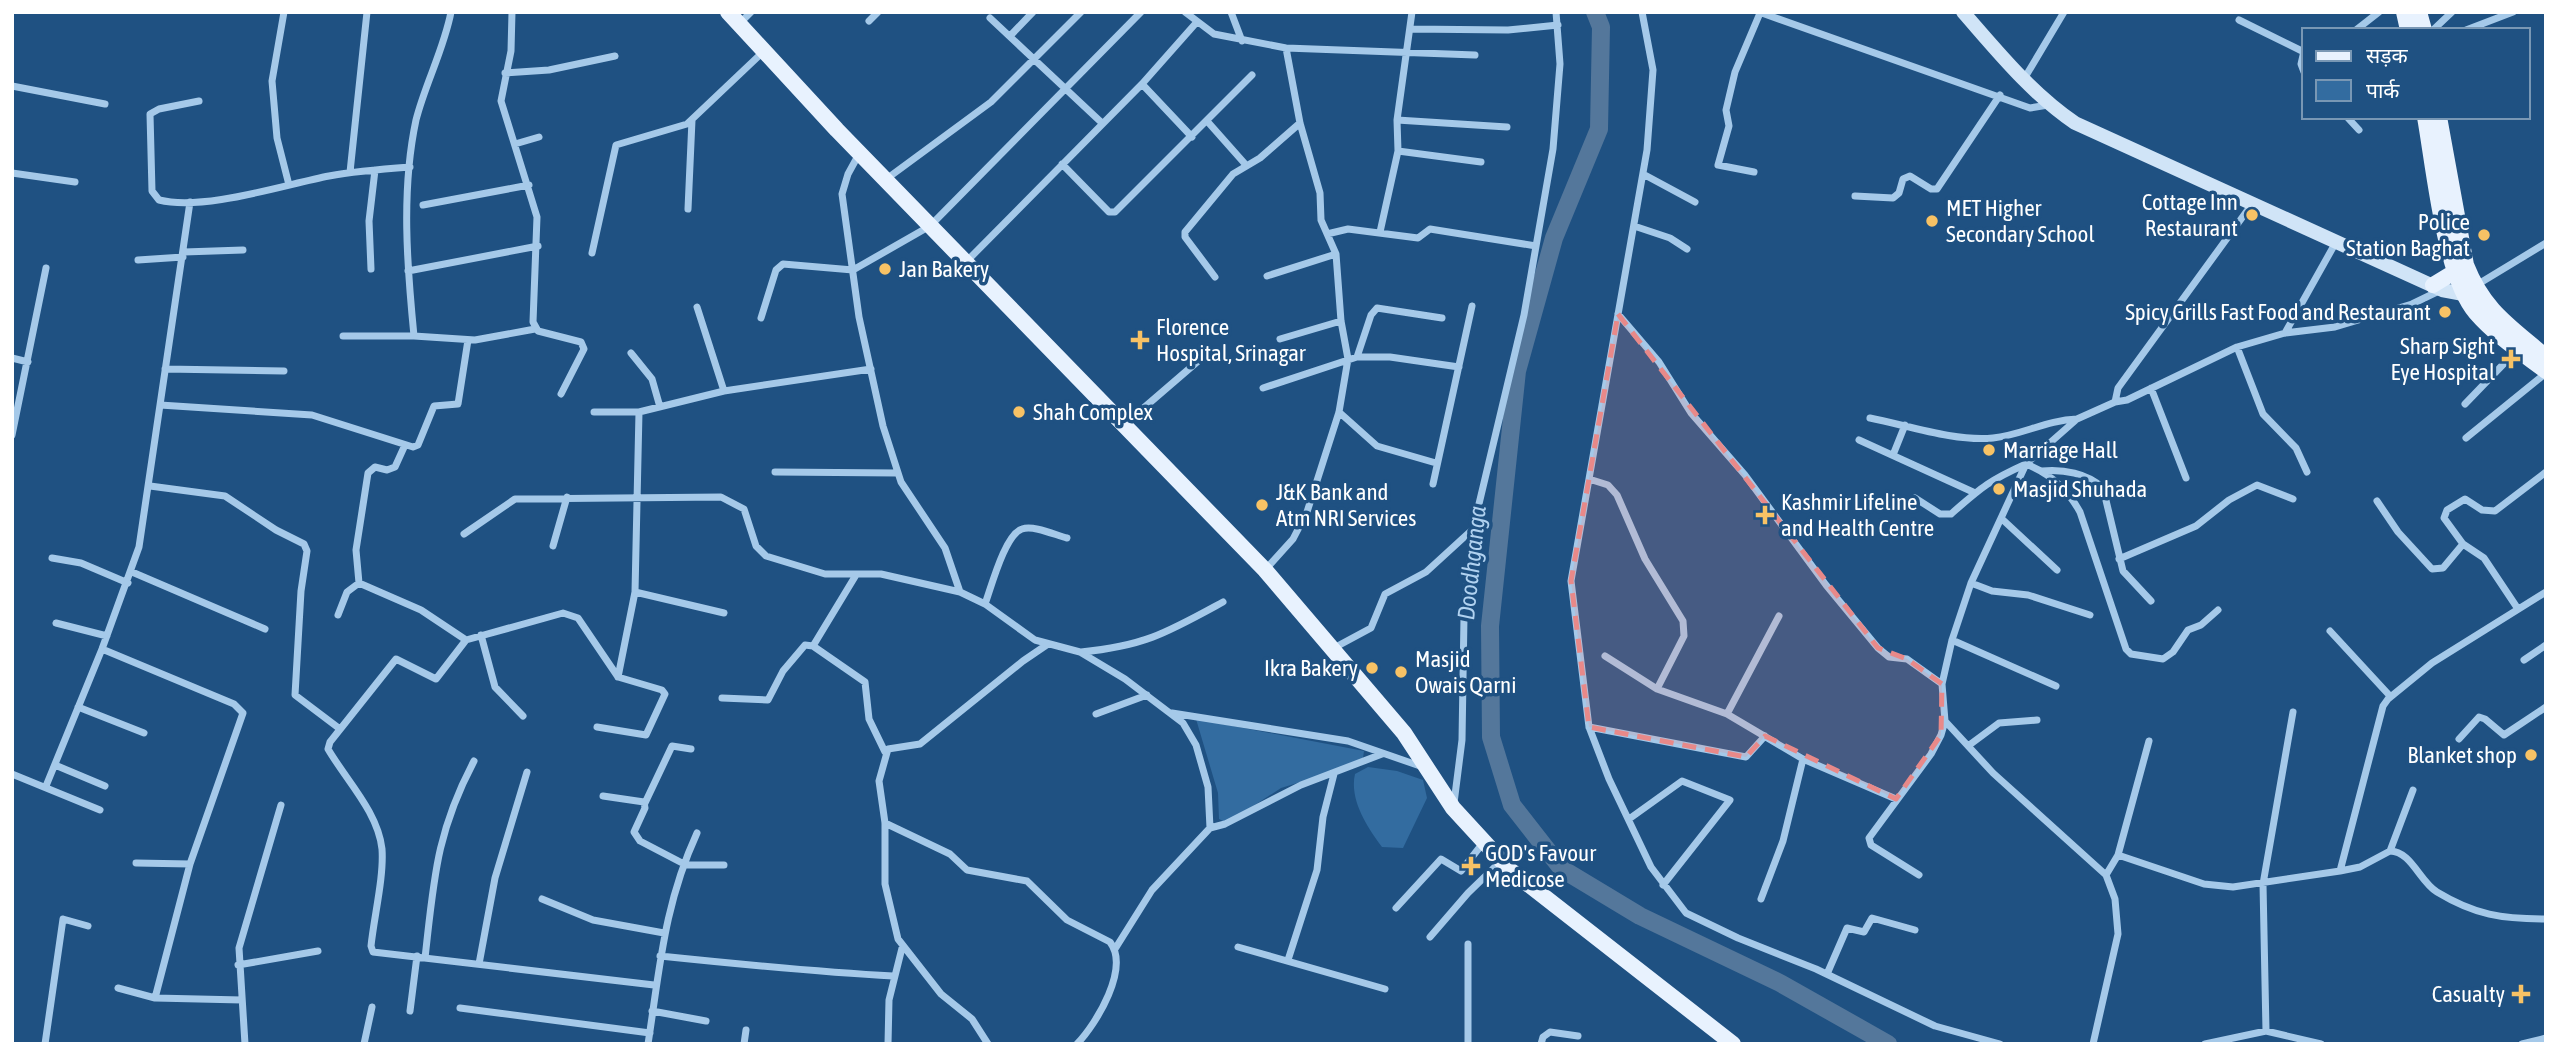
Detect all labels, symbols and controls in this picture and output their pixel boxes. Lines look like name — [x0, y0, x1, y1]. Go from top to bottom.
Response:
legend — [2302, 28, 2530, 119]
text: सड़क — [2366, 43, 2408, 67]
text: पार्क — [2366, 78, 2400, 102]
place label: Cottage Inn Restaurant — [2142, 189, 2238, 241]
place label: MET Higher Secondary School — [1946, 195, 2095, 247]
marker: Cottage Inn Restaurant — [2244, 207, 2260, 223]
place label: Police Station Baghat — [2346, 209, 2470, 261]
marker: MET Higher Secondary School — [1924, 213, 1940, 229]
marker: Police Station Baghat — [2476, 227, 2492, 243]
place label: Jan Bakery — [899, 256, 989, 282]
marker: Jan Bakery — [877, 261, 893, 277]
place label: Spicy Grills Fast Food and Restaurant — [2125, 299, 2431, 325]
marker: Spicy Grills Fast Food and Restaurant — [2437, 304, 2453, 320]
place label: Florence Hospital, Srinagar — [1156, 314, 1307, 366]
marker: Florence Hospital, Srinagar — [1130, 330, 1150, 350]
place label: Sharp Sight Eye Hospital — [2390, 333, 2495, 385]
marker: Sharp Sight Eye Hospital — [2501, 349, 2521, 369]
place label: Shah Complex — [1033, 399, 1153, 425]
marker: Shah Complex — [1011, 404, 1027, 420]
place label: Marriage Hall — [2003, 437, 2118, 463]
marker: Marriage Hall — [1981, 442, 1997, 458]
place label: Masjid Shuhada — [2013, 476, 2147, 502]
place label: J&K Bank and Atm NRI Services — [1276, 479, 1416, 531]
marker: Masjid Shuhada — [1991, 481, 2007, 497]
place label: Kashmir Lifeline and Health Centre — [1781, 489, 1934, 541]
marker: J&K Bank and Atm NRI Services — [1254, 497, 1270, 513]
water label: Doodhganga — [1452, 505, 1491, 621]
marker: Kashmir Lifeline and Health Centre — [1755, 505, 1775, 525]
place label: Masjid Owais Qarni — [1415, 646, 1517, 698]
place label: Ikra Bakery — [1264, 655, 1358, 681]
marker: Ikra Bakery — [1364, 660, 1380, 676]
marker: Masjid Owais Qarni — [1393, 664, 1409, 680]
place label: Blanket shop — [2407, 742, 2517, 768]
marker: Blanket shop — [2523, 747, 2539, 763]
place label: GOD's Favour Medicose — [1485, 840, 1597, 892]
marker: GOD's Favour Medicose — [1463, 858, 1479, 874]
place label: Casualty — [2432, 981, 2505, 1007]
marker: Casualty — [2511, 984, 2531, 1004]

